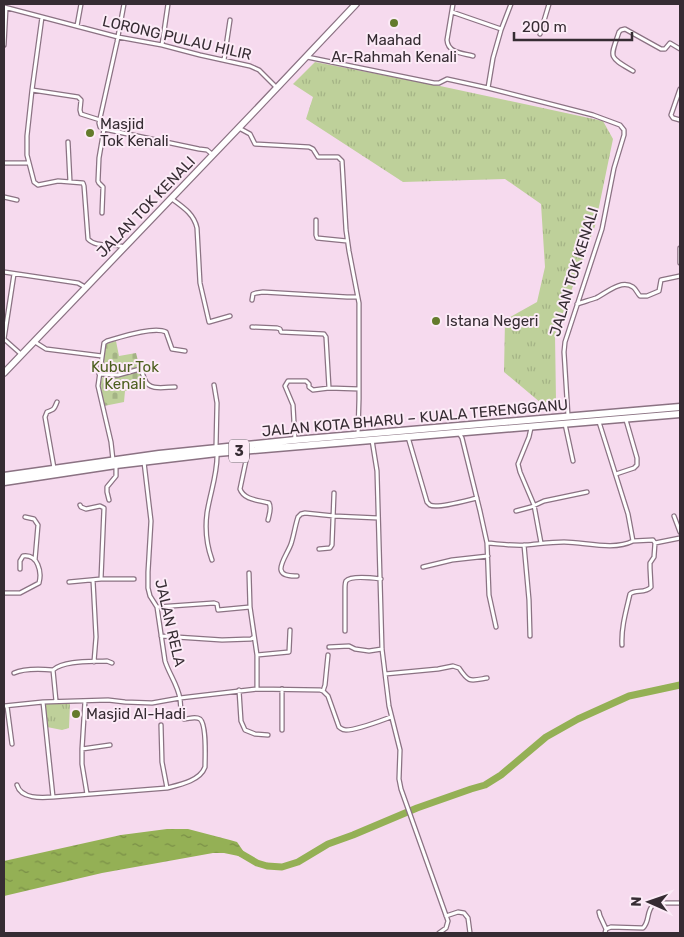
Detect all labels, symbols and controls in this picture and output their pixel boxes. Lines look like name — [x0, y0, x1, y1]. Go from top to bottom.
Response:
scale bar — [514, 10, 632, 42]
street label: LORONG PULAU HILIR — [101, 12, 254, 64]
marker: Maahad Ar-Rahmah Kenali — [388, 17, 400, 29]
text: 200 m — [522, 18, 567, 36]
place label: Maahad Ar-Rahmah Kenali — [331, 31, 457, 66]
place label: Masjid Tok Kenali — [100, 115, 169, 150]
marker: Masjid Tok Kenali — [84, 127, 96, 139]
street label: JALAN TOK KENALI — [93, 153, 199, 261]
street label: JALAN TOK KENALI — [546, 205, 602, 339]
place label: Istana Negeri — [446, 312, 538, 330]
marker: Istana Negeri — [430, 315, 442, 327]
park label: Kubur Tok Kenali — [91, 358, 159, 393]
street label: JALAN KOTA BHARU – KUALA TERENGGANU — [261, 396, 569, 440]
road number: 3 — [229, 440, 249, 462]
street label: JALAN RELA — [151, 577, 189, 669]
place label: Masjid Al-Hadi — [86, 705, 186, 723]
marker: Masjid Al-Hadi — [70, 708, 82, 720]
north arrow — [624, 877, 674, 927]
text: N — [628, 896, 645, 907]

